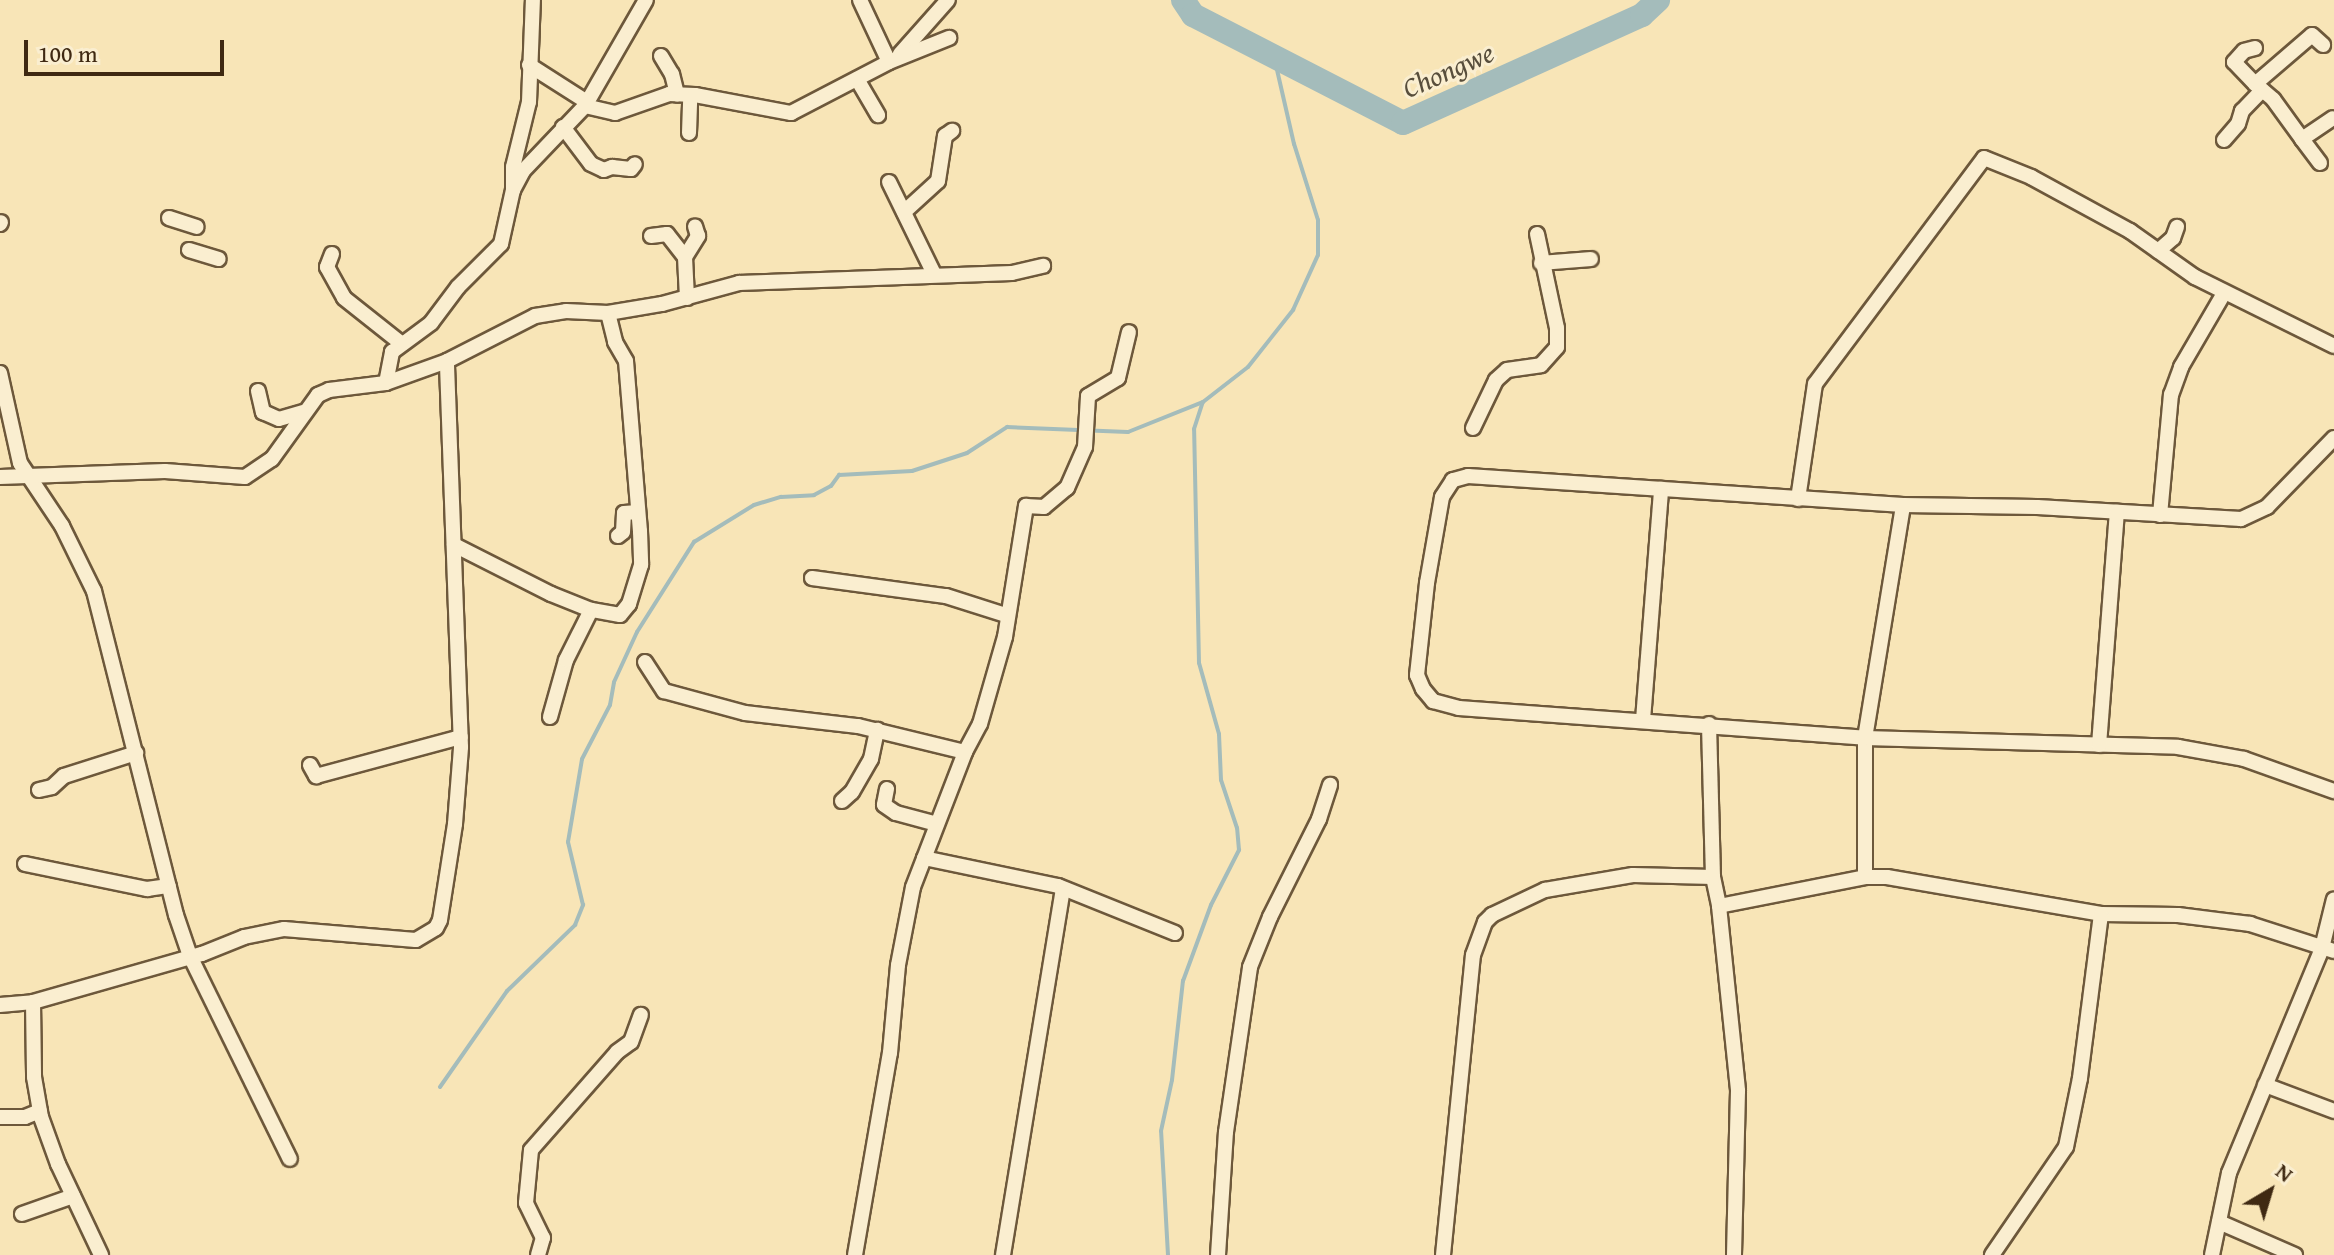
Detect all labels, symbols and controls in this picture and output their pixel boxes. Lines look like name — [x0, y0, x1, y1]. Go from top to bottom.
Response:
scale bar — [28, 24, 228, 74]
water label: Chongwe — [1397, 35, 1499, 105]
text: 100 m — [38, 36, 98, 71]
north arrow — [2230, 1151, 2310, 1231]
text: N — [2269, 1155, 2300, 1189]

